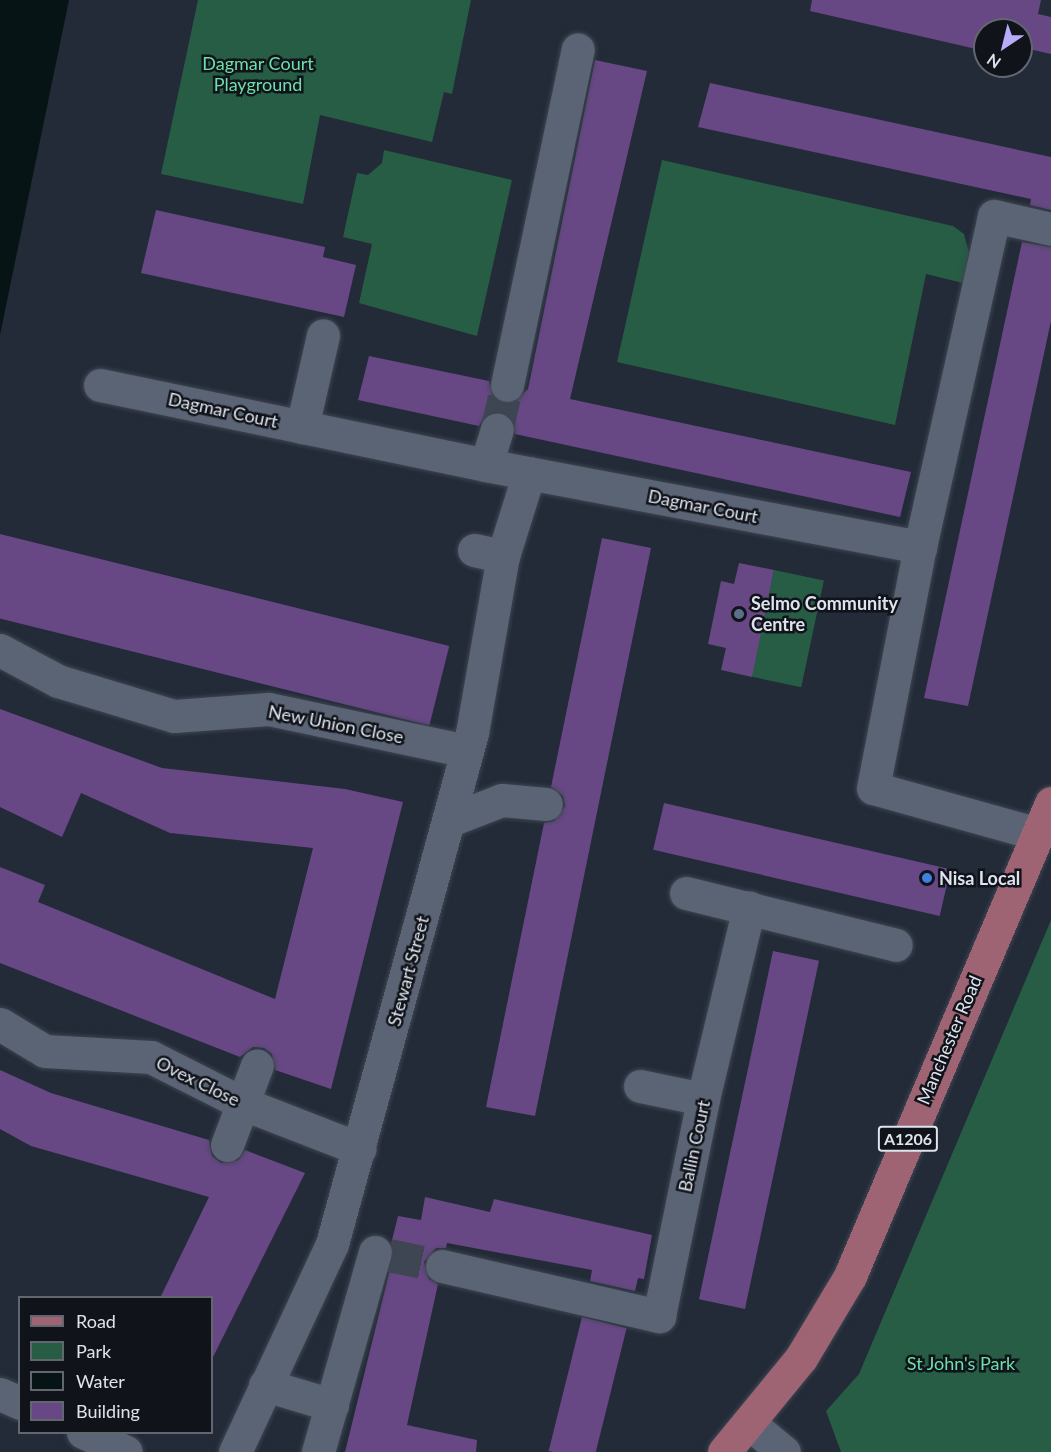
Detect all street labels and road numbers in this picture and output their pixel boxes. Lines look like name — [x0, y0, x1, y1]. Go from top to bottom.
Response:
street label: Dagmar Court — [166, 388, 280, 432]
street label: Dagmar Court — [646, 485, 760, 527]
street label: New Union Close — [266, 700, 406, 748]
street label: Stewart Street — [383, 914, 433, 1028]
street label: Manchester Road — [912, 972, 986, 1108]
street label: Ovex Close — [153, 1052, 243, 1110]
street label: Ballin Court — [674, 1098, 714, 1194]
road number: A1206 — [876, 1126, 940, 1152]

